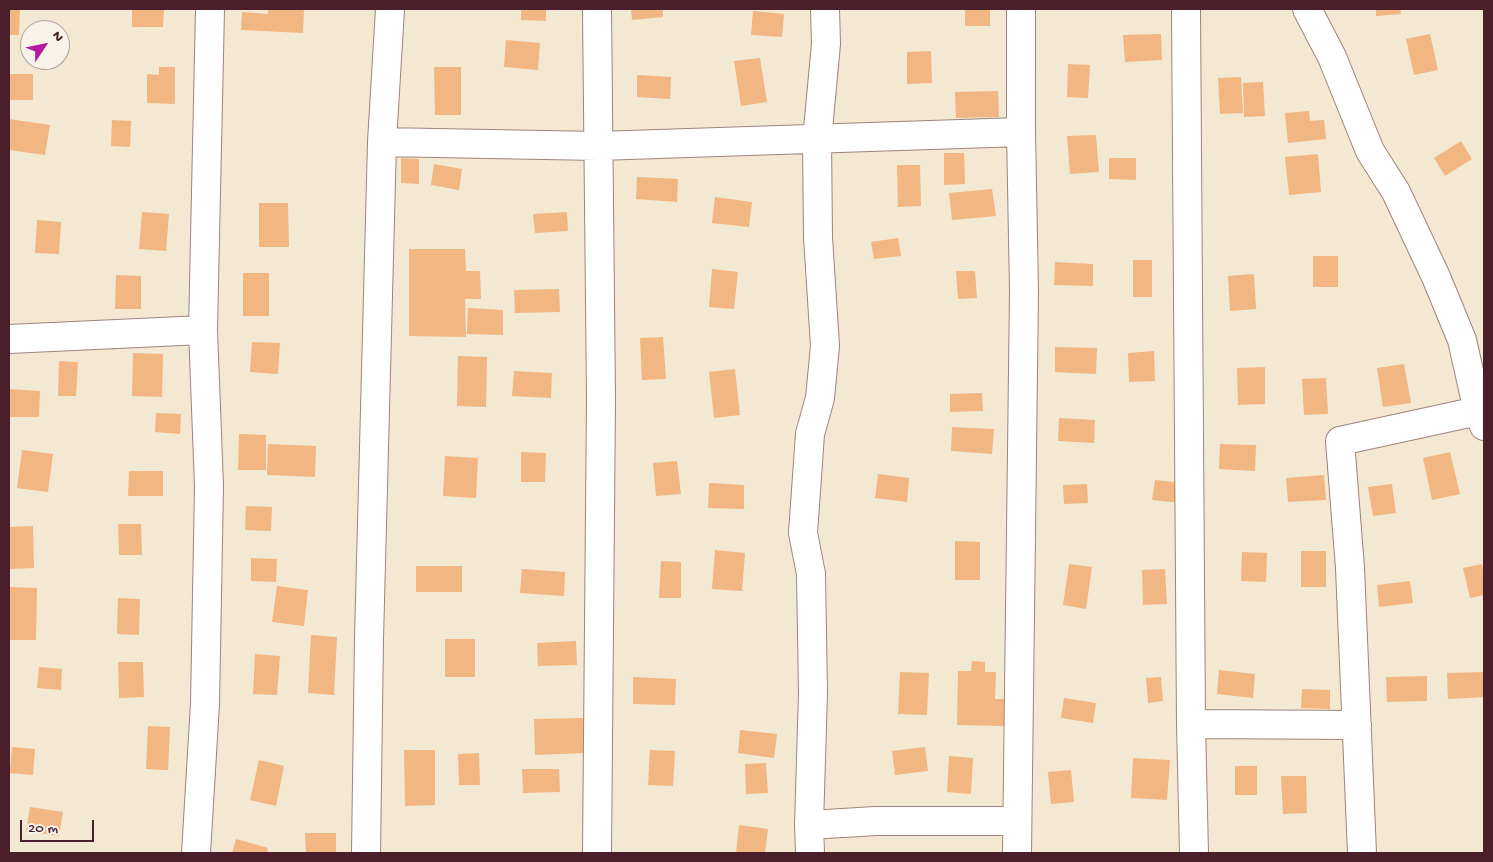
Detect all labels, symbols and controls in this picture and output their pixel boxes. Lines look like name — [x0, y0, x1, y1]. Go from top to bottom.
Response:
north arrow — [20, 20, 70, 70]
text: N — [47, 28, 67, 45]
scale bar — [22, 810, 96, 842]
text: 20 m — [28, 820, 58, 838]

